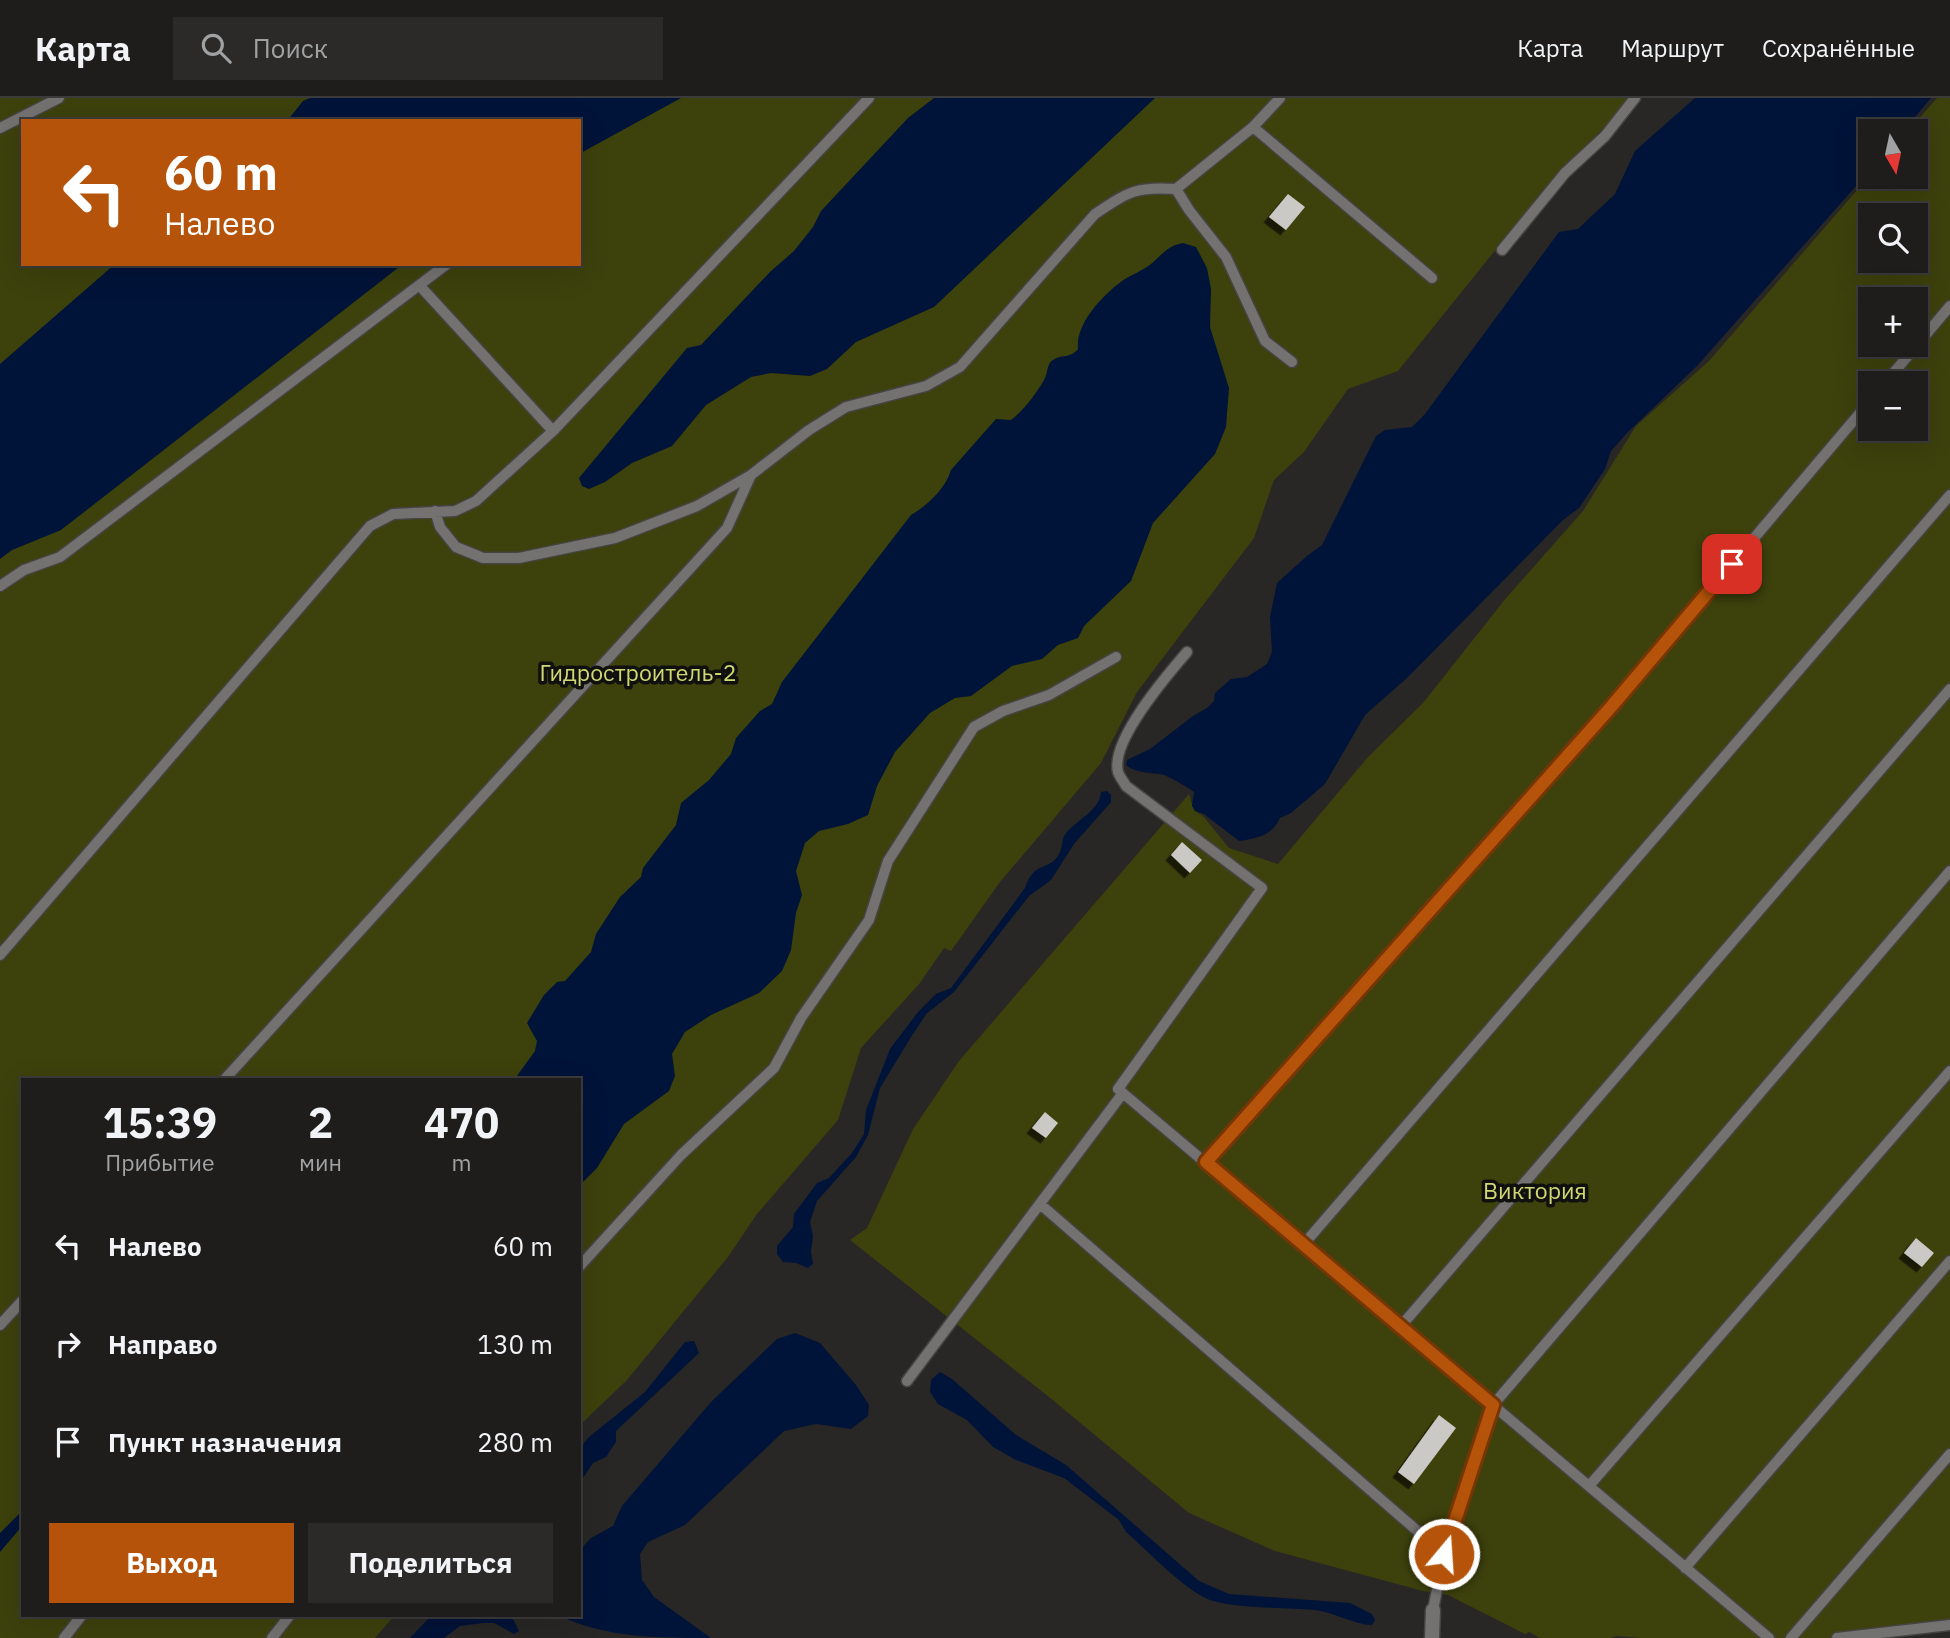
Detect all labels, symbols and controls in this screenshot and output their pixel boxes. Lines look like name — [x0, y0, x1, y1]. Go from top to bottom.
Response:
search box — [173, 17, 663, 80]
text: Карта — [35, 27, 131, 70]
icon: search — [197, 29, 235, 67]
text: Поиск — [253, 31, 328, 65]
text: Карта — [1517, 32, 1583, 64]
text: Маршрут — [1621, 32, 1724, 64]
text: Сохранённые — [1762, 32, 1915, 64]
north arrow — [1858, 119, 1928, 189]
map controls — [1858, 119, 1928, 441]
text: 60 m — [164, 140, 278, 203]
icon: left — [49, 147, 140, 238]
text: Налево — [164, 202, 275, 244]
button: search — [1858, 203, 1928, 273]
button: + — [1858, 287, 1928, 357]
button: − — [1858, 371, 1928, 441]
pin — [1702, 534, 1762, 594]
icon: arrive — [1713, 545, 1751, 583]
park label: Гидростроитель-2 — [539, 657, 737, 687]
text: 15:39 — [103, 1095, 217, 1150]
text: 2 — [308, 1095, 333, 1150]
text: 470 — [424, 1095, 499, 1150]
text: Прибытие — [105, 1147, 215, 1177]
text: мин — [299, 1147, 342, 1177]
text: m — [451, 1147, 472, 1177]
park label: Виктория — [1483, 1175, 1587, 1205]
icon: left — [49, 1227, 87, 1265]
text: Налево — [108, 1229, 202, 1263]
text: 60 m — [493, 1229, 553, 1263]
icon: right — [49, 1325, 87, 1363]
text: Направо — [108, 1327, 217, 1361]
text: 130 m — [477, 1327, 553, 1361]
icon: arrive — [49, 1423, 87, 1461]
text: Пункт назначения — [108, 1425, 342, 1459]
text: 280 m — [477, 1425, 553, 1459]
position arrow — [1407, 1517, 1481, 1591]
button: Выход — [49, 1523, 294, 1603]
button: Поделиться — [308, 1523, 553, 1603]

